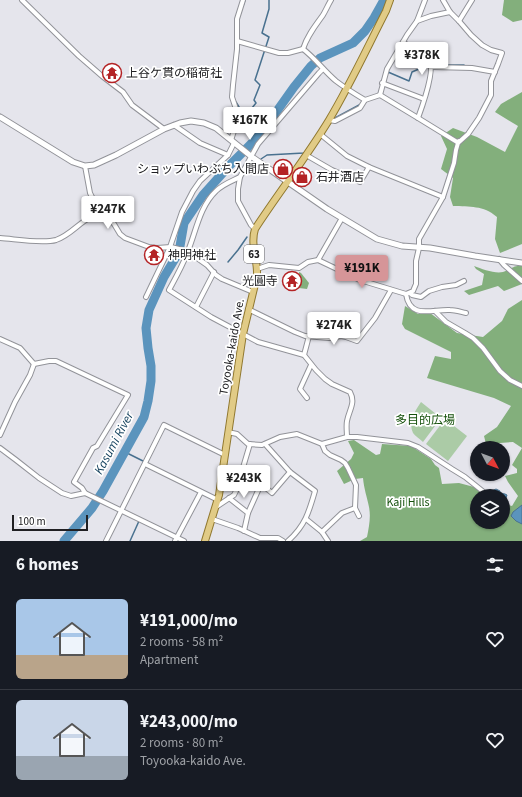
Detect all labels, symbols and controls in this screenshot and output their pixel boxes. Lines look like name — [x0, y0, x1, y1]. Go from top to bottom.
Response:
pin: ¥378K — [394, 42, 450, 76]
text: ¥378K — [404, 46, 440, 64]
temple icon: 上谷ケ貫の稲荷社 — [101, 62, 123, 84]
place label: 上谷ケ貫の稲荷社 — [126, 65, 222, 82]
pin: ¥167K — [222, 107, 278, 141]
text: ¥167K — [232, 111, 268, 129]
shop icon: ショップいわぶち入間店 — [272, 158, 294, 180]
place label: ショップいわぶち入間店 — [137, 161, 269, 178]
shop icon: 石井酒店 — [291, 166, 313, 188]
place label: 石井酒店 — [316, 169, 364, 186]
pin: ¥247K — [80, 196, 136, 230]
text: ¥247K — [90, 200, 126, 218]
temple icon: 神明神社 — [143, 244, 165, 266]
road number: 63 — [244, 245, 264, 263]
place label: 神明神社 — [168, 247, 216, 264]
pin: ¥191K — [334, 255, 390, 289]
text: ¥191K — [344, 259, 380, 277]
temple icon: 光圓寺 — [281, 270, 303, 292]
place label: 光圓寺 — [242, 273, 278, 290]
street label: Toyooka-kaido Ave. — [215, 297, 249, 397]
pin: ¥274K — [306, 312, 362, 346]
text: ¥274K — [316, 316, 352, 334]
water label: Kasumi River — [90, 408, 138, 478]
park label: 多目的広場 — [395, 412, 455, 429]
north arrow — [470, 441, 510, 481]
map controls — [470, 441, 510, 529]
pin: ¥243K — [216, 465, 272, 499]
text: ¥243K — [226, 469, 262, 487]
button: layers — [470, 489, 510, 529]
park label: Kaji Hills — [386, 494, 430, 511]
scale bar — [12, 513, 88, 532]
text: 100 m — [18, 514, 46, 529]
text: 6 homes — [16, 553, 78, 577]
icon: filters — [484, 554, 506, 576]
text: ¥191,000/mo — [140, 609, 238, 633]
icon: home — [48, 615, 96, 663]
icon: heart — [484, 628, 506, 650]
text: 2 rooms · 58 m² — [140, 633, 223, 651]
text: Apartment — [140, 651, 198, 669]
text: ¥243,000/mo — [140, 710, 238, 734]
icon: home — [48, 716, 96, 764]
icon: heart — [484, 729, 506, 751]
text: 2 rooms · 80 m² — [140, 734, 223, 752]
text: Toyooka-kaido Ave. — [140, 752, 246, 770]

